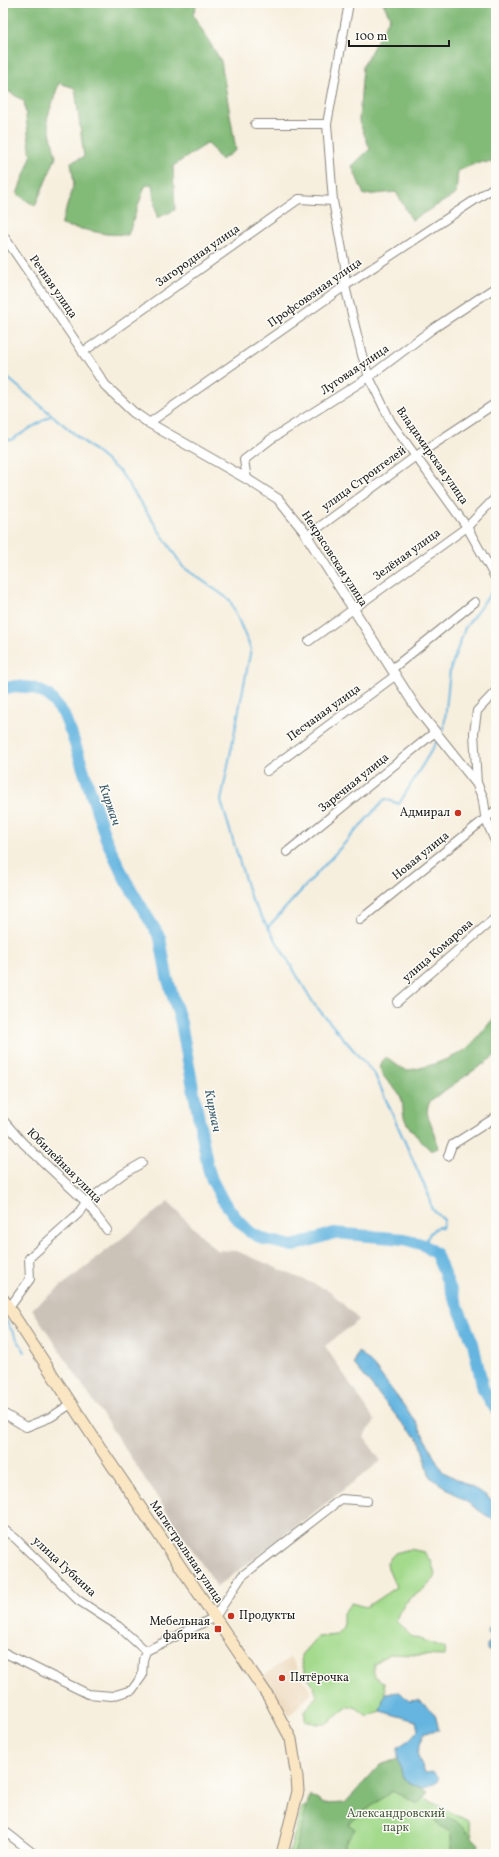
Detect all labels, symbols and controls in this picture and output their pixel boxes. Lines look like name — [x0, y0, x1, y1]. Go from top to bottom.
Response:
scale bar — [349, 22, 449, 48]
text: 100 m — [355, 29, 388, 45]
street label: Загородная улица — [153, 221, 243, 291]
street label: Речная улица — [25, 252, 81, 322]
street label: Профсоюзная улица — [265, 254, 365, 332]
street label: Луговая улица — [318, 341, 392, 399]
street label: Владимирская улица — [392, 404, 472, 508]
street label: улица Строителей — [318, 443, 410, 515]
street label: Некрасовская улица — [297, 508, 371, 610]
street label: Зелёная улица — [370, 525, 444, 585]
street label: Песчаная улица — [284, 681, 364, 745]
street label: Заречная улица — [315, 750, 393, 816]
water label: Киржач — [93, 782, 125, 829]
place label: Адмирал — [400, 805, 450, 821]
marker: Адмирал — [453, 808, 463, 818]
street label: Новая улица — [389, 828, 453, 884]
street label: улица Комарова — [399, 916, 477, 986]
water label: Киржач — [199, 1088, 225, 1134]
street label: Юбилейная улица — [23, 1125, 105, 1207]
street label: Магистральная улица — [145, 1497, 227, 1607]
street label: улица Губкина — [29, 1533, 99, 1601]
place label: Продукты — [239, 1608, 296, 1624]
marker: Продукты — [226, 1611, 236, 1621]
place label: Мебельная фабрика — [149, 1614, 210, 1644]
marker: Мебельная фабрика — [213, 1624, 223, 1634]
place label: Пятёрочка — [290, 1670, 349, 1686]
marker: Пятёрочка — [277, 1673, 287, 1683]
park label: Александровский парк — [347, 1806, 445, 1836]

